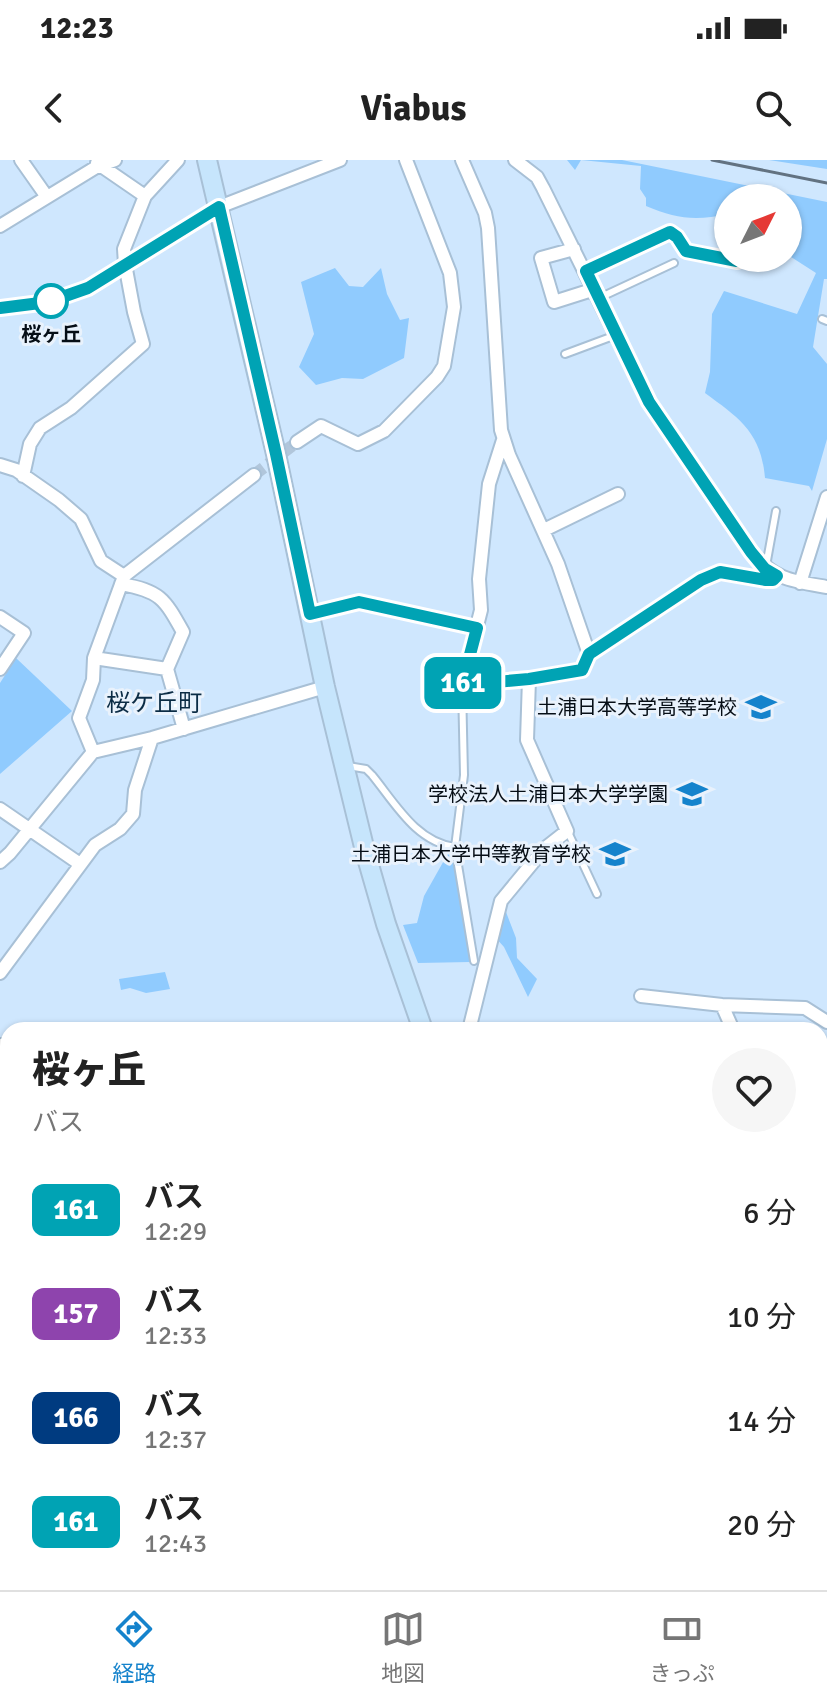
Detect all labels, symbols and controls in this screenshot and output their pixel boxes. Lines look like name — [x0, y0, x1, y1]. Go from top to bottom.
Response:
text: 12:23 — [40, 10, 114, 47]
icon: back — [32, 86, 76, 130]
text: Viabus — [360, 86, 467, 131]
icon: search — [751, 86, 795, 130]
north arrow — [714, 184, 802, 272]
map controls — [714, 184, 802, 272]
marker: 桜ヶ丘 — [34, 284, 68, 318]
place label: 桜ヶ丘 — [21, 322, 81, 347]
line badge: 161 — [417, 657, 509, 709]
text: 161 — [440, 666, 486, 700]
district label: 桜ケ丘町 — [106, 688, 202, 718]
school or university icon: 土浦日本大学高等学校 — [744, 690, 778, 724]
place label: 土浦日本大学高等学校 — [537, 695, 737, 720]
school or university icon: 学校法人土浦日本大学学園 — [675, 777, 709, 811]
place label: 学校法人土浦日本大学学園 — [428, 782, 668, 807]
school or university icon: 土浦日本大学中等教育学校 — [598, 837, 632, 871]
place label: 土浦日本大学中等教育学校 — [351, 842, 591, 867]
text: 桜ヶ丘 — [32, 1047, 146, 1094]
button: heart — [712, 1048, 796, 1132]
text: バス — [32, 1107, 84, 1139]
text: バス — [144, 1179, 204, 1216]
text: 161 — [53, 1193, 99, 1227]
text: 6 分 — [743, 1195, 796, 1232]
text: 12:29 — [144, 1216, 207, 1248]
text: バス — [144, 1283, 204, 1320]
text: 157 — [53, 1297, 99, 1331]
text: 10 分 — [727, 1299, 796, 1336]
text: 12:33 — [144, 1320, 207, 1352]
text: バス — [144, 1387, 204, 1424]
text: 166 — [53, 1401, 99, 1435]
text: 14 分 — [727, 1403, 796, 1440]
text: 12:37 — [144, 1424, 207, 1456]
text: バス — [144, 1491, 204, 1528]
text: 161 — [53, 1505, 99, 1539]
text: 20 分 — [727, 1507, 796, 1544]
text: 12:43 — [144, 1528, 207, 1560]
tab: 経路 — [112, 1607, 156, 1687]
tab: 地図 — [381, 1607, 425, 1687]
tab: きっぷ — [650, 1607, 715, 1687]

